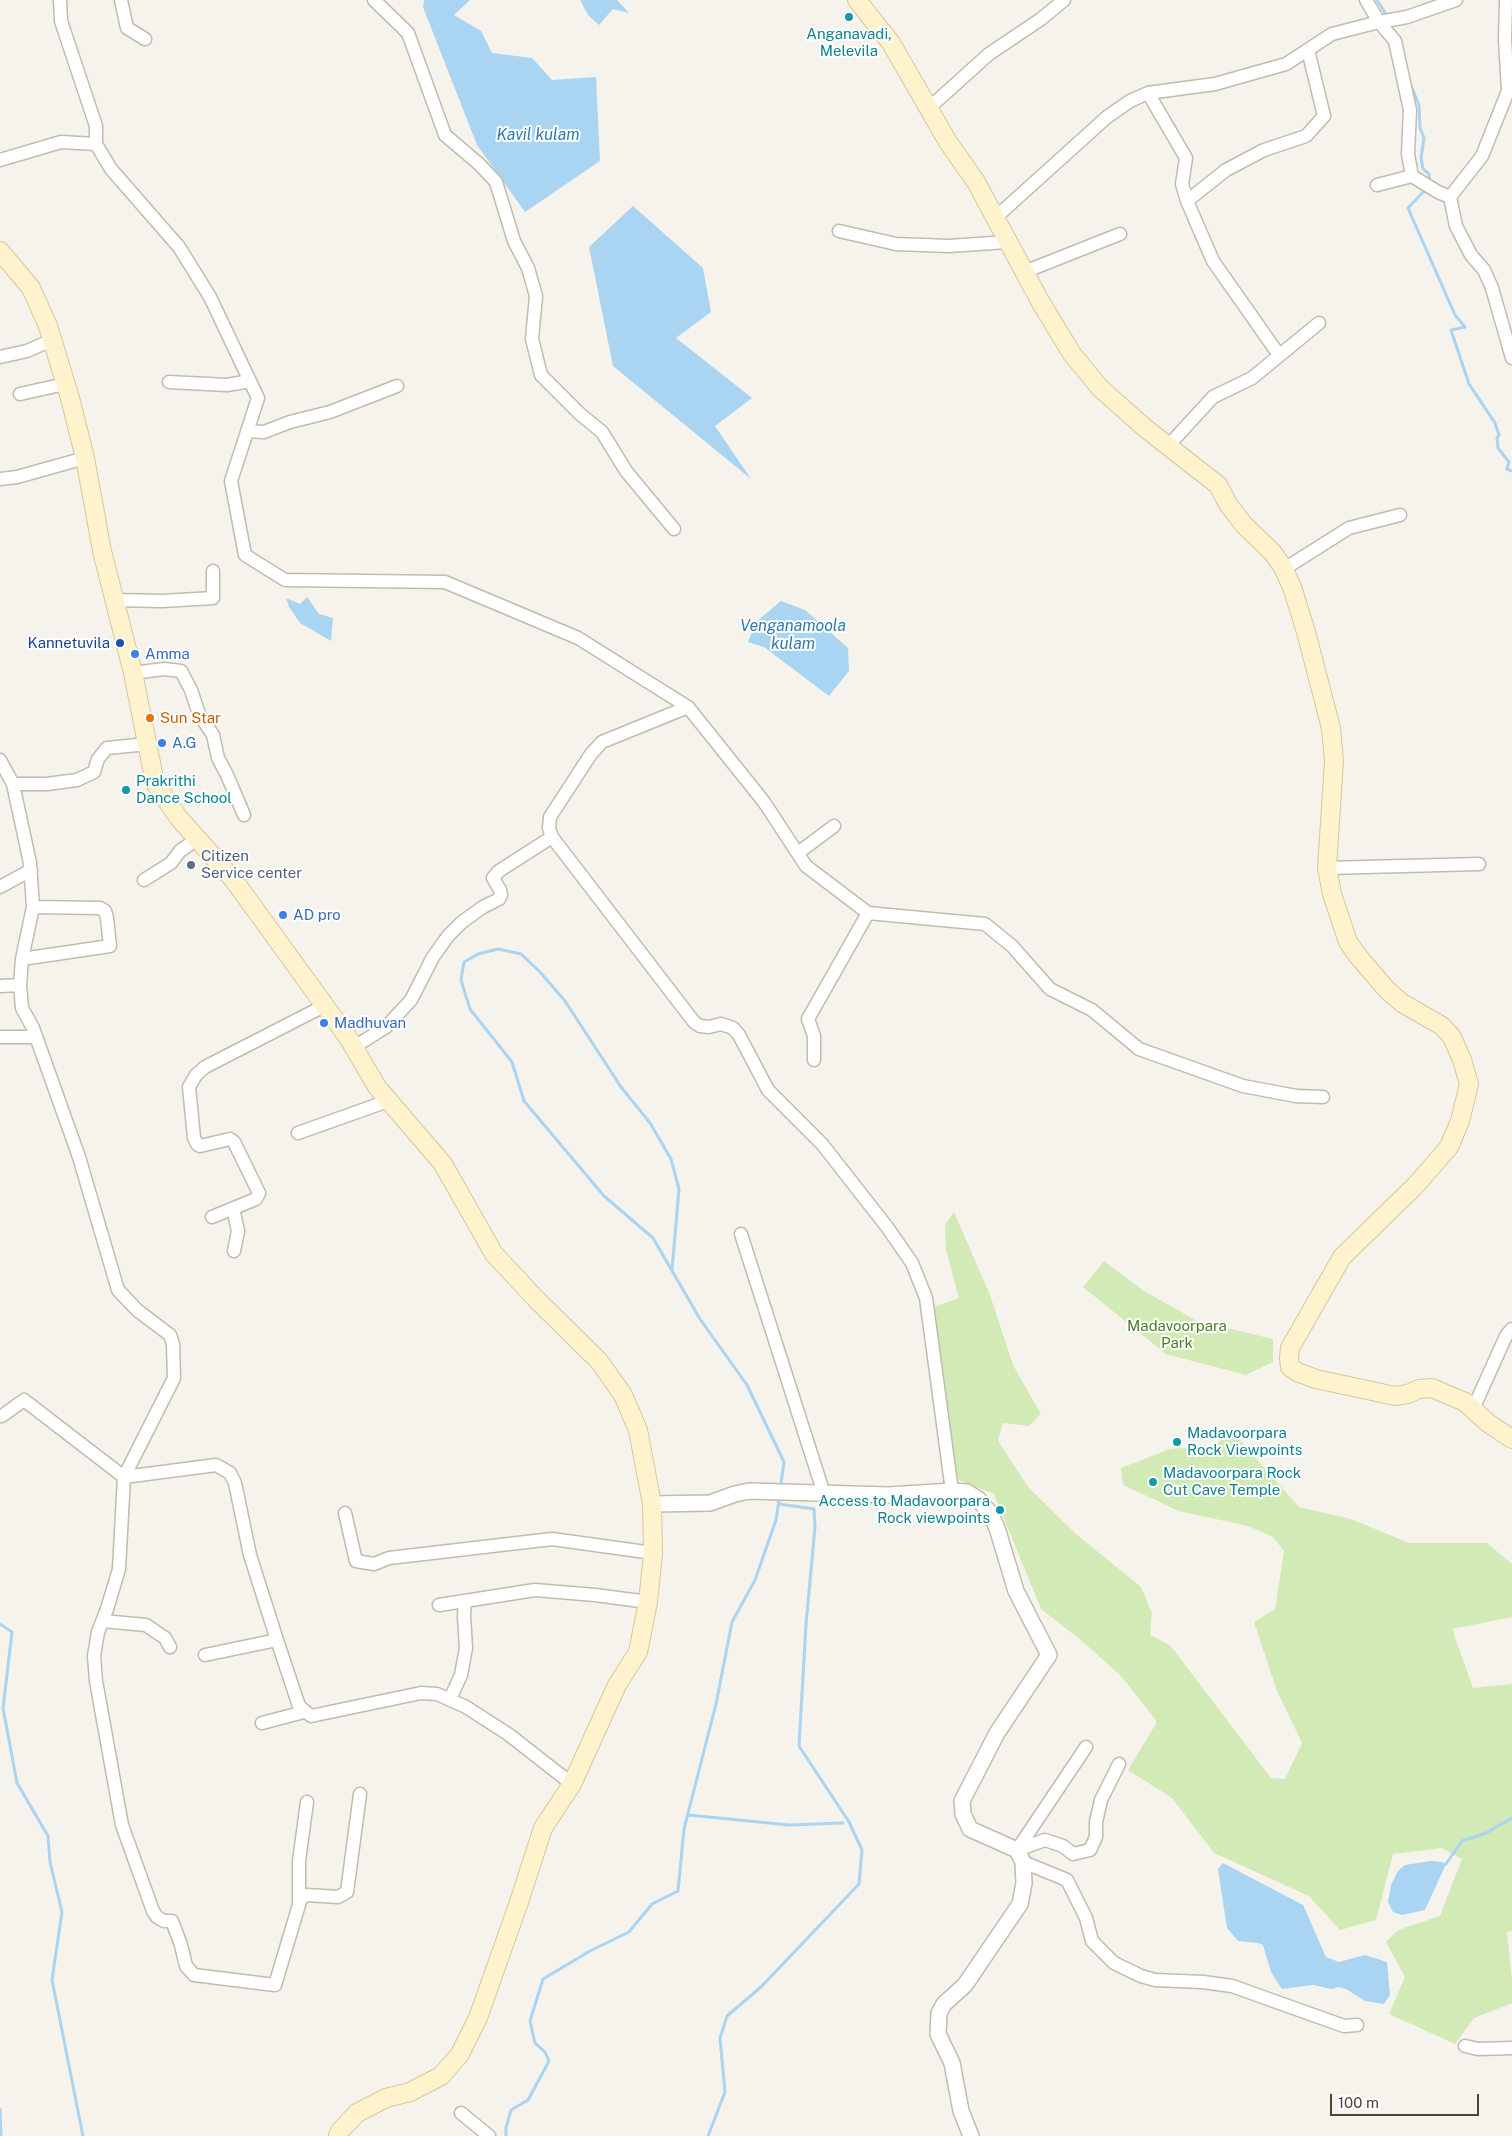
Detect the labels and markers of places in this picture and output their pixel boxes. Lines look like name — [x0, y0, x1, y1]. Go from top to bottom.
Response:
marker: Anganavadi, Melevila — [843, 11, 855, 23]
place label: Anganavadi, Melevila — [806, 25, 892, 60]
place label: Kannetuvila — [28, 634, 110, 652]
marker: Kannetuvila — [114, 637, 126, 649]
place label: Amma — [145, 645, 190, 663]
marker: Amma — [129, 648, 141, 660]
place label: Sun Star — [160, 709, 221, 727]
marker: Sun Star — [144, 712, 156, 724]
place label: A.G — [172, 734, 197, 752]
marker: A.G — [156, 737, 168, 749]
place label: Prakrithi Dance School — [136, 772, 232, 807]
marker: Prakrithi Dance School — [120, 784, 132, 796]
place label: Citizen Service center — [201, 847, 302, 882]
marker: Citizen Service center — [185, 859, 197, 871]
place label: AD pro — [293, 906, 341, 924]
marker: AD pro — [277, 909, 289, 921]
place label: Madhuvan — [334, 1014, 406, 1032]
marker: Madhuvan — [318, 1017, 330, 1029]
place label: Madavoorpara Rock Viewpoints — [1187, 1424, 1302, 1459]
marker: Madavoorpara Rock Viewpoints — [1171, 1436, 1183, 1448]
place label: Madavoorpara Rock Cut Cave Temple — [1163, 1464, 1301, 1499]
marker: Madavoorpara Rock Cut Cave Temple — [1147, 1476, 1159, 1488]
place label: Access to Madavoorpara Rock viewpoints — [819, 1492, 990, 1527]
marker: Access to Madavoorpara Rock viewpoints — [994, 1504, 1006, 1516]

